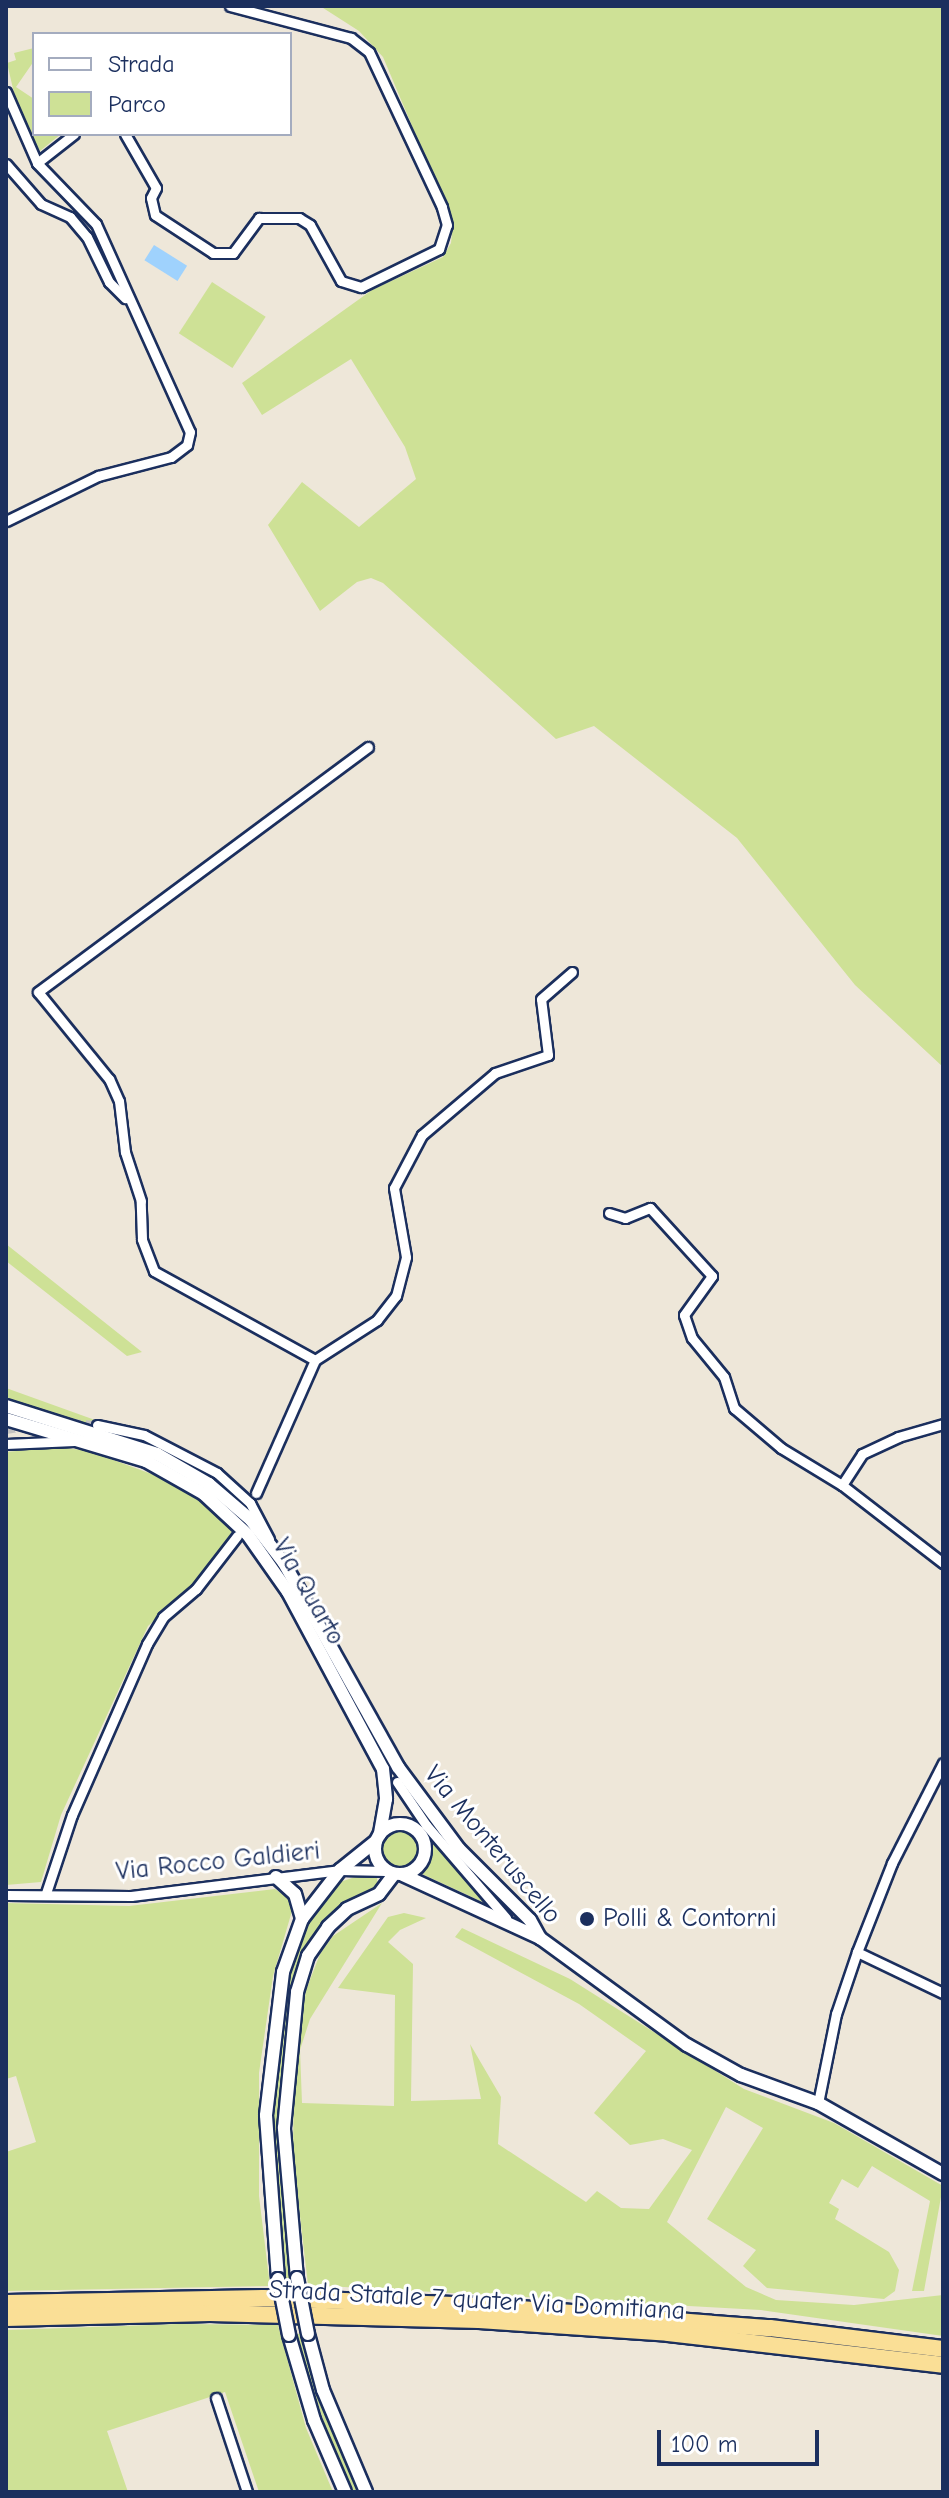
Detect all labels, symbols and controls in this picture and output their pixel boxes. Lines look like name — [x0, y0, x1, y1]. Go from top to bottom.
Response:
legend — [32, 32, 292, 136]
text: Strada — [108, 50, 175, 78]
text: Parco — [108, 90, 166, 118]
street label: Via Quarto — [265, 1533, 351, 1651]
street label: Via Monteruscello — [417, 1760, 567, 1930]
street label: Via Rocco Galdieri — [114, 1836, 322, 1888]
place label: Polli & Contorni — [603, 1903, 777, 1935]
marker: Polli & Contorni — [578, 1910, 596, 1928]
street label: Strada Statale 7 quater Via Domitiana — [268, 2275, 686, 2327]
scale bar — [661, 2414, 823, 2464]
text: 100 m — [671, 2430, 738, 2458]

